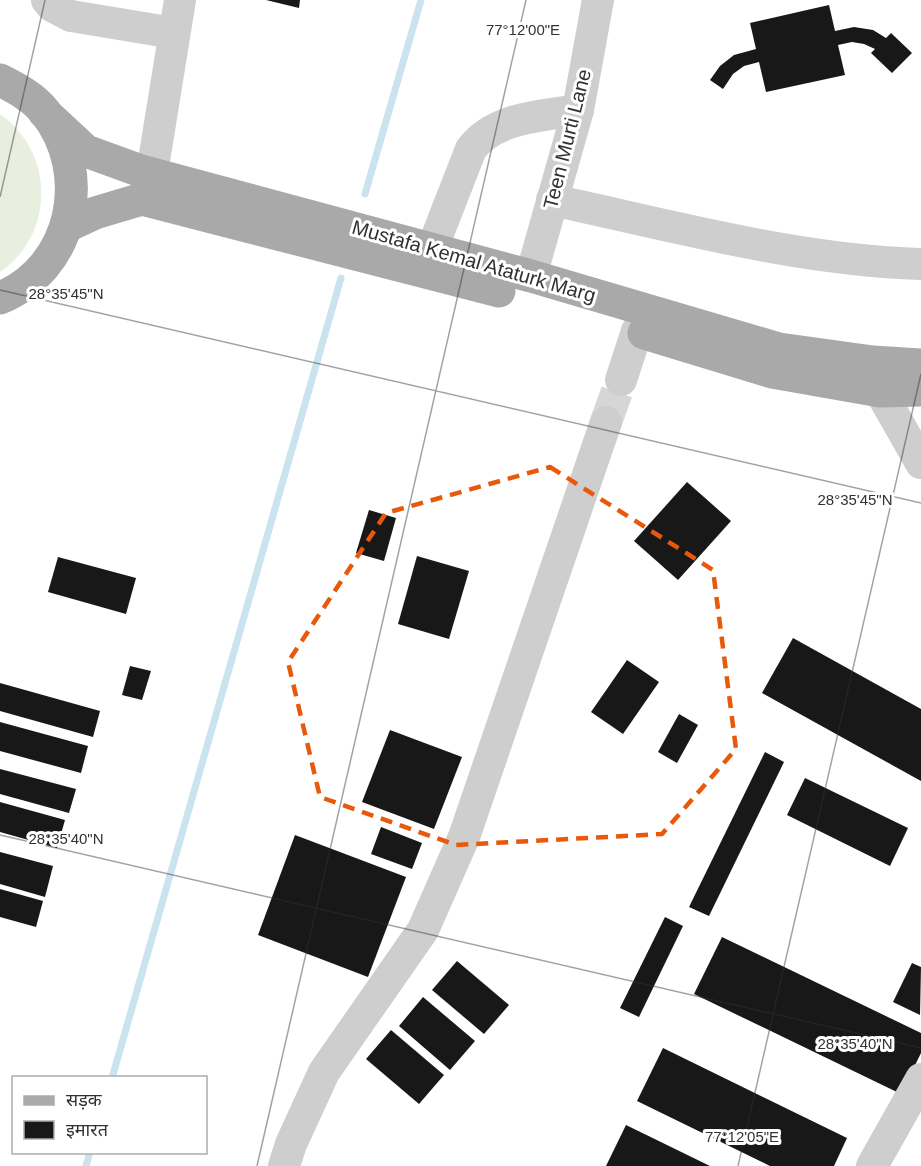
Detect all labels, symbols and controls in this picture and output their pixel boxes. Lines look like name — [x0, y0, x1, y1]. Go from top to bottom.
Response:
text: 77°12'00"E — [486, 21, 560, 38]
street label: Teen Murti Lane — [539, 67, 595, 211]
street label: Mustafa Kemal Ataturk Marg — [350, 216, 598, 306]
text: 28°35'45"N — [28, 285, 104, 302]
text: 28°35'45"N — [817, 491, 893, 508]
text: 28°35'40"N — [28, 830, 104, 847]
text: 28°35'40"N — [817, 1035, 893, 1052]
legend — [12, 1076, 207, 1154]
text: सड़क — [66, 1090, 103, 1110]
text: इमारत — [66, 1120, 109, 1140]
text: 77°12'05"E — [705, 1128, 779, 1145]

